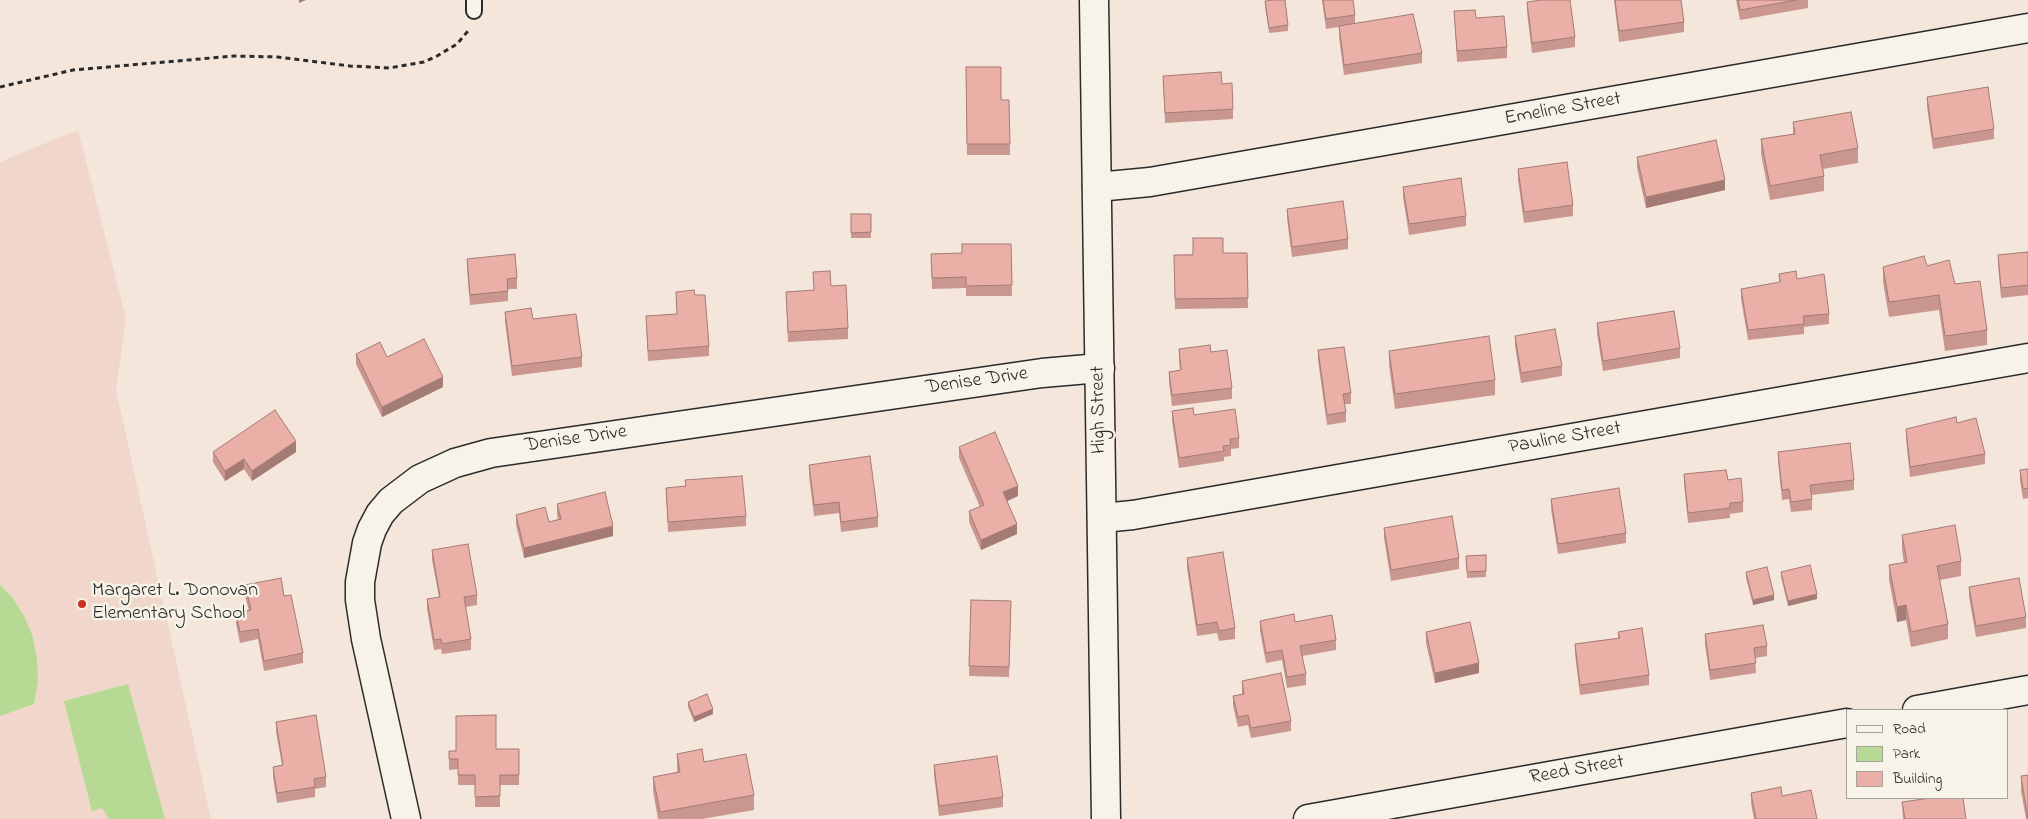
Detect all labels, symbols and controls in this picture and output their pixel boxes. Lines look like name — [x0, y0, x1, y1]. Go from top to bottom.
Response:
street label: Emeline Street — [1503, 88, 1623, 132]
street label: Denise Drive — [924, 363, 1030, 401]
street label: High Street — [1087, 366, 1113, 454]
street label: Pauline Street — [1507, 417, 1623, 461]
street label: Denise Drive — [523, 421, 629, 459]
place label: Margaret L. Donovan Elementary School — [92, 580, 258, 627]
marker: Margaret L. Donovan Elementary School — [76, 598, 88, 610]
legend — [1846, 709, 2008, 799]
text: Road — [1893, 718, 1926, 740]
text: Park — [1893, 743, 1920, 765]
street label: Reed Street — [1528, 751, 1626, 791]
text: Building — [1893, 768, 1942, 790]

